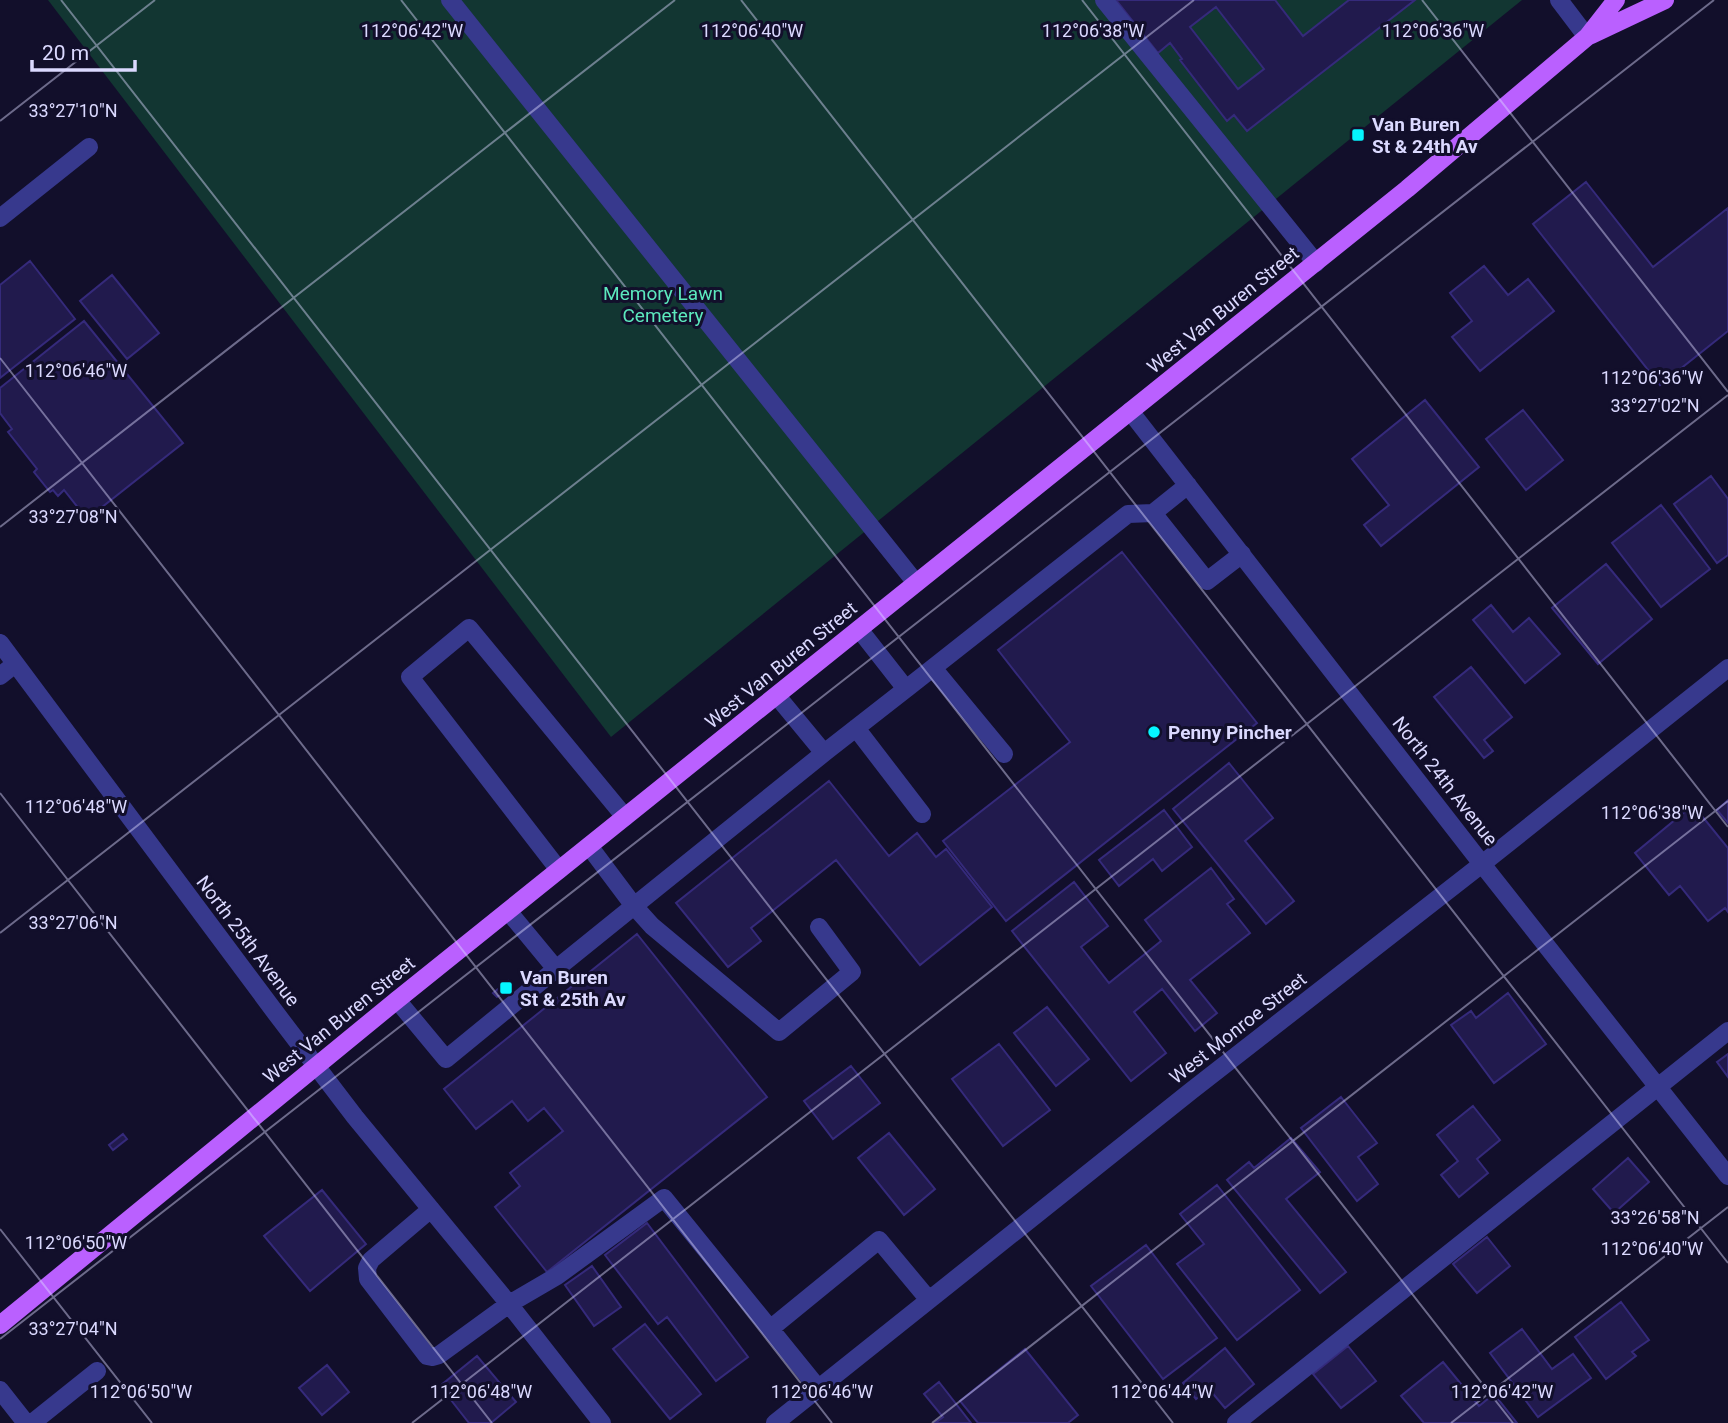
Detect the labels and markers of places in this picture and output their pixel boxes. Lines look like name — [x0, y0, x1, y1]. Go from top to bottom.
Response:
place label: Van Buren St & 24th Av — [1372, 113, 1478, 158]
marker: Van Buren St & 24th Av — [1350, 127, 1366, 143]
place label: Penny Pincher — [1168, 721, 1292, 744]
marker: Penny Pincher — [1146, 724, 1162, 740]
place label: Van Buren St & 25th Av — [520, 966, 626, 1011]
marker: Van Buren St & 25th Av — [498, 980, 514, 996]

